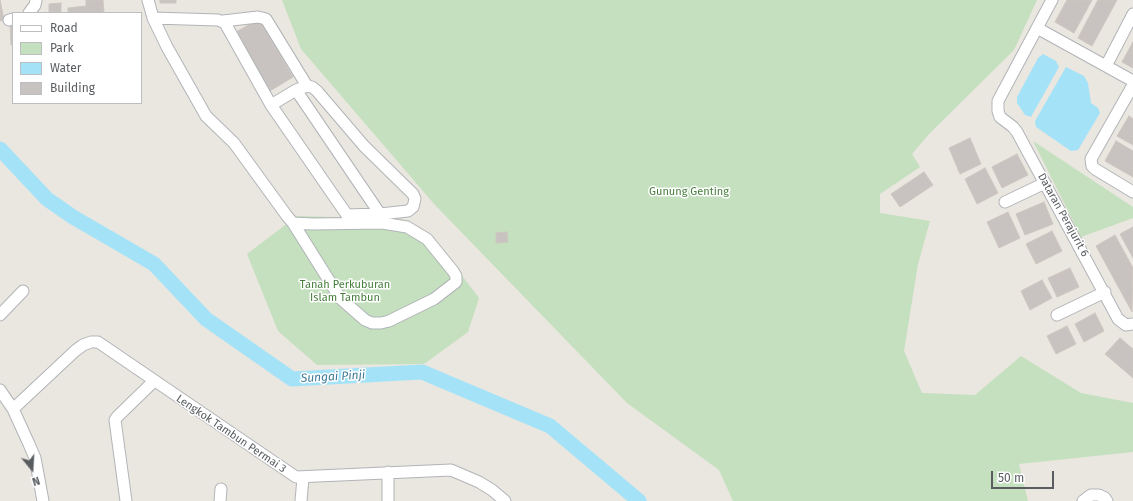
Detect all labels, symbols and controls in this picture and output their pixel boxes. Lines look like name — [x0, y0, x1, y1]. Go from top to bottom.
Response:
legend — [12, 12, 142, 104]
text: Road — [50, 21, 78, 35]
text: Park — [50, 41, 74, 55]
text: Water — [50, 61, 81, 75]
text: Building — [50, 81, 95, 95]
street label: Dataran Perajurit 6 — [1035, 171, 1091, 259]
park label: Gunung Genting — [649, 185, 729, 199]
park label: Tanah Perkuburan Islam Tambun — [300, 278, 390, 304]
water label: Sungai Pinji — [300, 368, 366, 386]
street label: Lengkok Tambun Permai 3 — [173, 392, 289, 476]
north arrow — [12, 449, 52, 489]
scale bar — [993, 463, 1056, 489]
text: 50 m — [998, 471, 1024, 485]
text: N — [30, 474, 41, 488]

